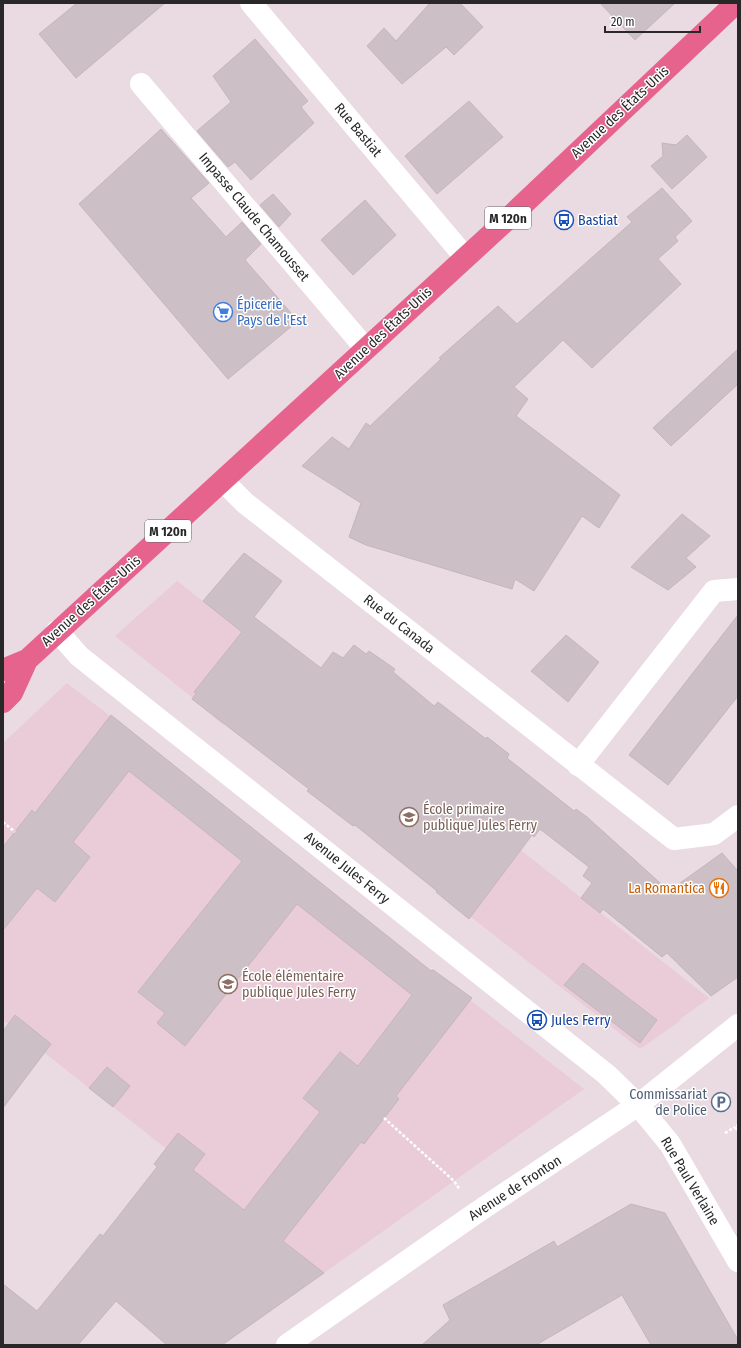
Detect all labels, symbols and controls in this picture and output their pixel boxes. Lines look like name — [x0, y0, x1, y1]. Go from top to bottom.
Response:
scale bar — [605, 8, 700, 34]
text: 20 m — [611, 15, 635, 29]
street label: Avenue des États-Unis — [567, 62, 672, 162]
street label: Rue Bastiat — [331, 100, 386, 161]
street label: Impasse Claude Chamousset — [195, 149, 313, 285]
road number: M 120n — [485, 207, 531, 229]
bus stop icon: Bastiat — [553, 209, 575, 231]
place label: Bastiat — [578, 212, 618, 229]
street label: Avenue des États-Unis — [330, 283, 435, 383]
place label: Épicerie Pays de l'Est — [237, 295, 307, 329]
supermarket icon: Épicerie Pays de l'Est — [212, 301, 234, 323]
road number: M 120n — [145, 520, 191, 542]
street label: Avenue des États-Unis — [37, 551, 144, 650]
street label: Rue du Canada — [360, 591, 438, 657]
place label: École primaire publique Jules Ferry — [423, 800, 538, 834]
school or university icon: École primaire publique Jules Ferry — [398, 806, 420, 828]
street label: Avenue Jules Ferry — [301, 828, 394, 908]
restaurant icon: La Romantica — [708, 877, 730, 899]
place label: La Romantica — [628, 880, 705, 897]
place label: École élémentaire publique Jules Ferry — [242, 967, 357, 1001]
school or university icon: École élémentaire publique Jules Ferry — [217, 973, 239, 995]
bus stop icon: Jules Ferry — [526, 1009, 548, 1031]
place label: Jules Ferry — [551, 1012, 611, 1029]
place label: Commissariat de Police — [629, 1086, 707, 1119]
parking icon: Commissariat de Police — [710, 1091, 732, 1113]
street label: Rue Paul Verlaine — [657, 1134, 723, 1228]
street label: Avenue de Fronton — [465, 1152, 565, 1224]

